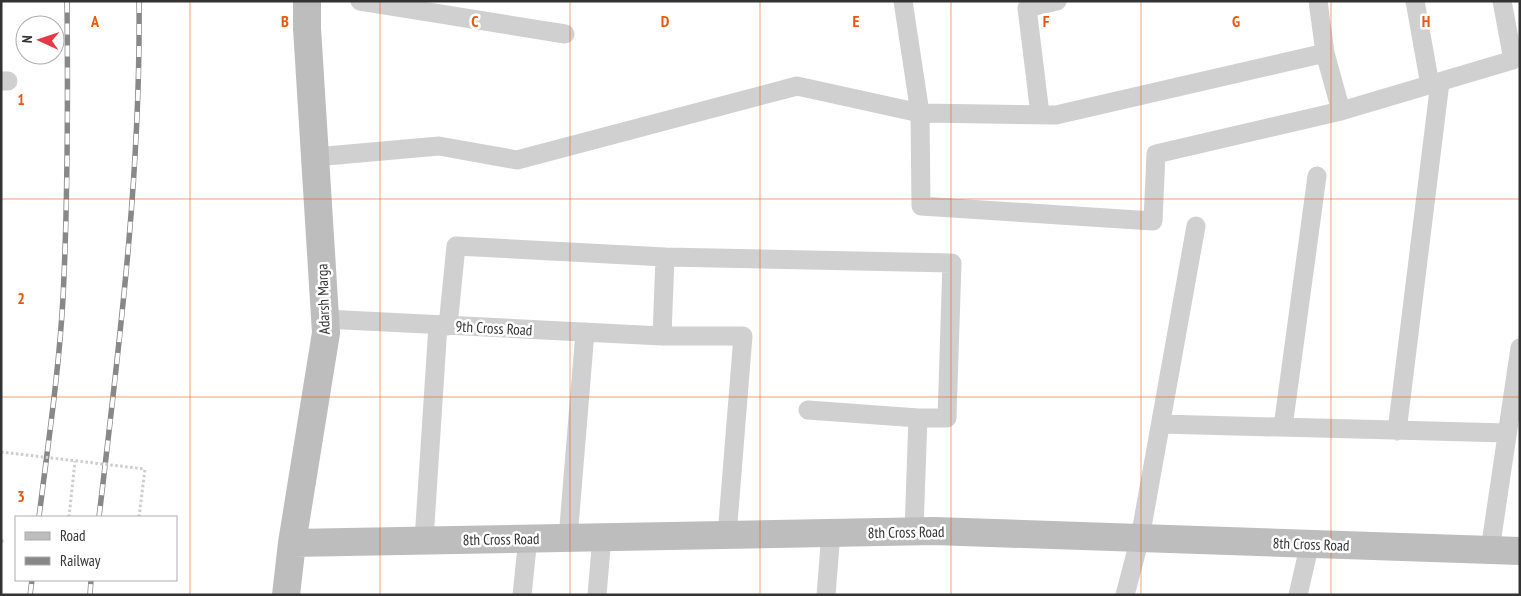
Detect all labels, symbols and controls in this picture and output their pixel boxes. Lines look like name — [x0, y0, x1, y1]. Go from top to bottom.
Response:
text: A — [90, 11, 100, 31]
text: B — [281, 11, 289, 31]
text: C — [471, 11, 479, 31]
text: D — [661, 11, 670, 31]
text: E — [853, 11, 860, 31]
text: F — [1043, 11, 1050, 31]
text: G — [1232, 11, 1240, 31]
text: H — [1422, 11, 1430, 31]
north arrow — [15, 15, 65, 65]
text: N — [18, 35, 36, 44]
text: 1 — [17, 89, 25, 109]
street label: Adarsh Marga — [312, 263, 334, 335]
text: 2 — [17, 288, 25, 308]
street label: 9th Cross Road — [455, 317, 533, 339]
text: 3 — [17, 486, 25, 506]
legend — [15, 516, 178, 581]
street label: 8th Cross Road — [867, 522, 945, 542]
text: Road — [60, 526, 86, 545]
street label: 8th Cross Road — [462, 529, 540, 549]
street label: 8th Cross Road — [1272, 533, 1350, 555]
text: Railway — [60, 551, 101, 570]

